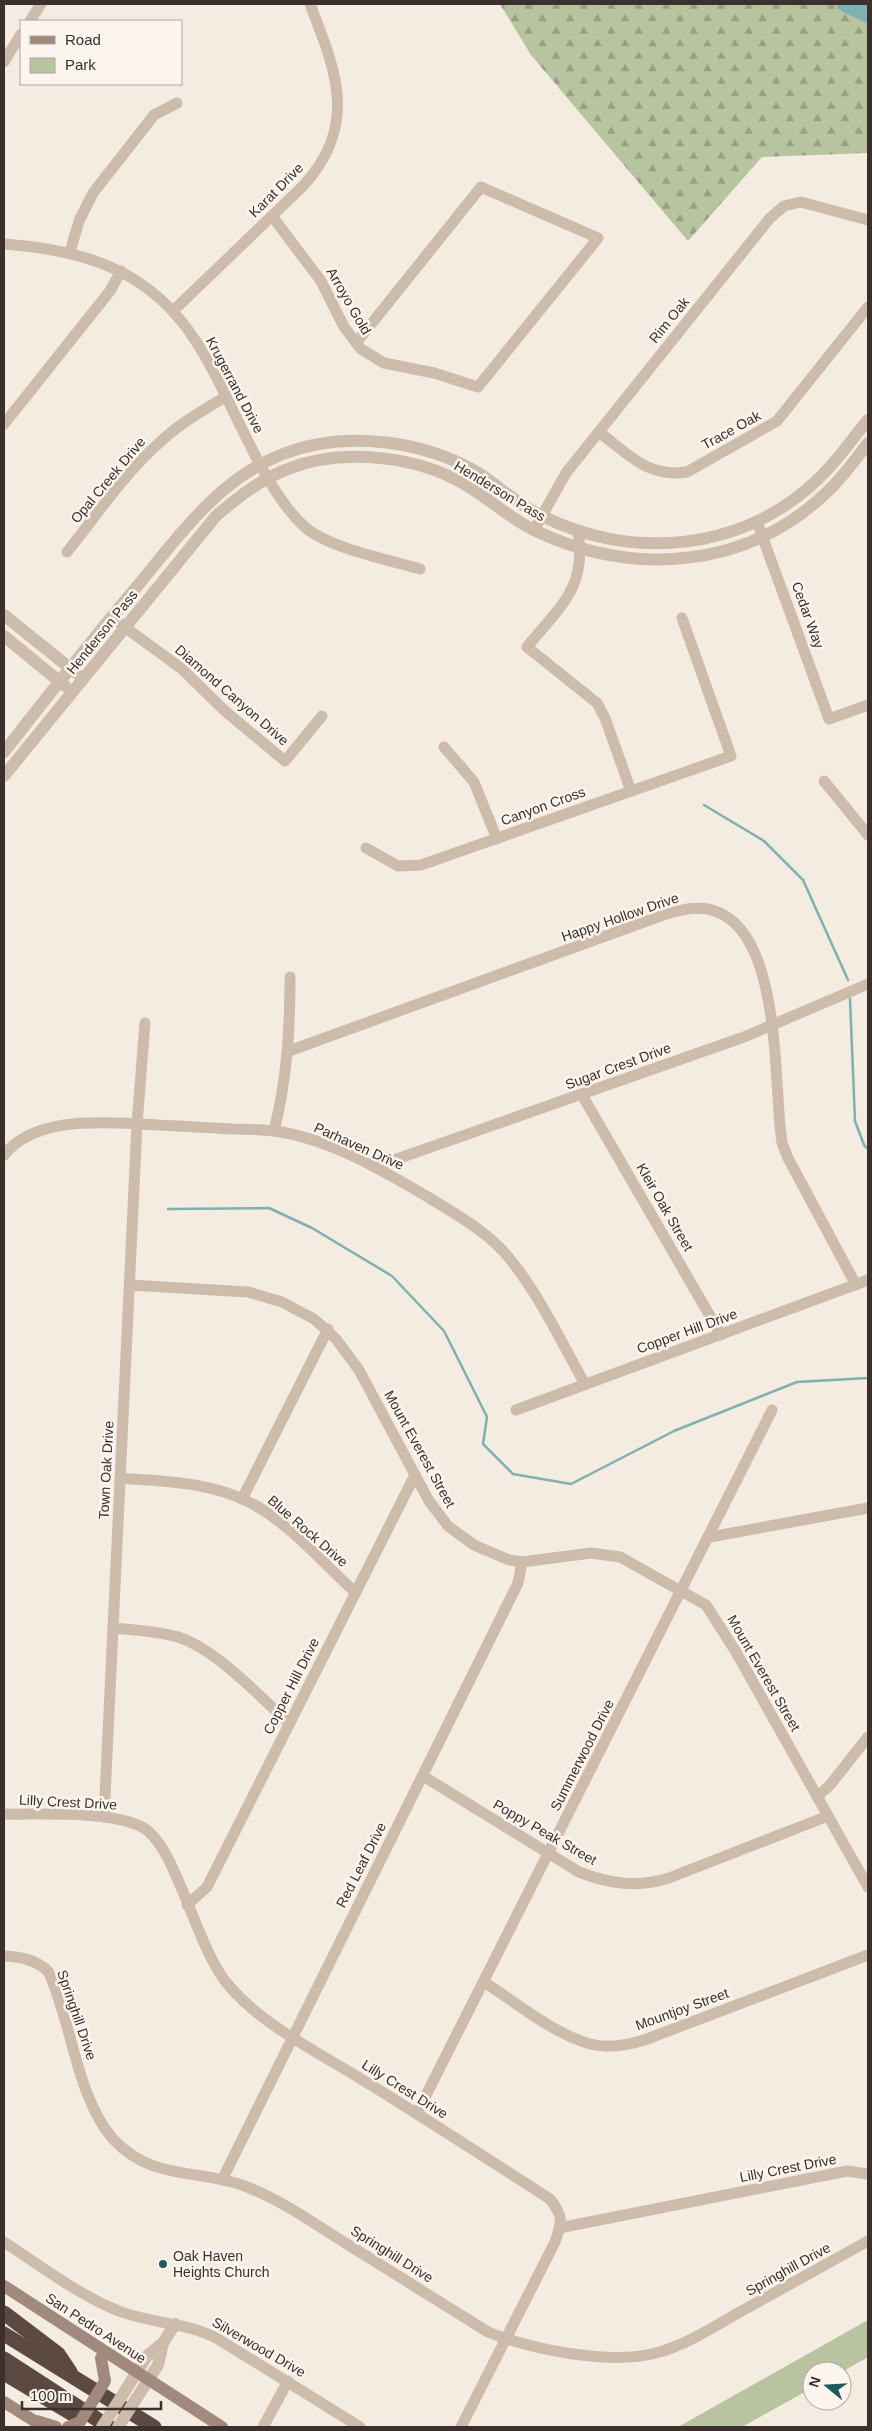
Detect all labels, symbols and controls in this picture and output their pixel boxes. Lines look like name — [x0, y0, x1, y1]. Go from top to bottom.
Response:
legend — [20, 20, 182, 85]
text: Road — [65, 31, 101, 48]
text: Park — [65, 56, 96, 73]
street label: Karat Drive — [246, 159, 307, 220]
street label: Arroyo Gold — [323, 265, 375, 337]
street label: Rim Oak — [646, 293, 693, 346]
street label: Krugerrand Drive — [203, 334, 267, 436]
street label: Trace Oak — [699, 407, 764, 453]
street label: Opal Creek Drive — [67, 434, 149, 526]
street label: Henderson Pass — [452, 457, 548, 525]
street label: Cedar Way — [789, 580, 827, 650]
street label: Henderson Pass — [63, 587, 141, 677]
street label: Diamond Canyon Drive — [172, 641, 292, 749]
street label: Canyon Cross — [499, 783, 587, 829]
street label: Happy Hollow Drive — [559, 889, 681, 945]
street label: Sugar Crest Drive — [563, 1039, 673, 1093]
street label: Parhaven Drive — [312, 1119, 407, 1173]
street label: Kleir Oak Street — [633, 1160, 697, 1254]
street label: Copper Hill Drive — [635, 1305, 740, 1357]
street label: Mount Everest Street — [381, 1388, 459, 1510]
street label: Town Oak Drive — [95, 1420, 117, 1520]
street label: Blue Rock Drive — [265, 1492, 351, 1570]
street label: Mount Everest Street — [724, 1612, 804, 1734]
street label: Copper Hill Drive — [260, 1635, 322, 1737]
street label: Summerwood Drive — [547, 1696, 617, 1813]
street label: Lilly Crest Drive — [19, 1791, 118, 1813]
street label: Poppy Peak Street — [490, 1796, 600, 1868]
street label: Red Leaf Drive — [333, 1820, 389, 1910]
street label: Springhill Drive — [54, 1968, 100, 2062]
street label: Mountjoy Street — [633, 1985, 731, 2033]
street label: Lilly Crest Drive — [359, 2056, 451, 2122]
street label: Lilly Crest Drive — [738, 2151, 838, 2185]
street label: Springhill Drive — [348, 2222, 436, 2286]
street label: Springhill Drive — [743, 2239, 833, 2299]
place label: Oak Haven Heights Church — [173, 2248, 270, 2280]
marker: Oak Haven Heights Church — [157, 2258, 169, 2270]
street label: San Pedro Avenue — [43, 2290, 149, 2367]
street label: Silverwood Drive — [210, 2314, 309, 2380]
north arrow — [802, 2361, 852, 2411]
text: N — [805, 2375, 824, 2389]
scale bar — [22, 2378, 161, 2410]
text: 100 m — [30, 2387, 72, 2404]

